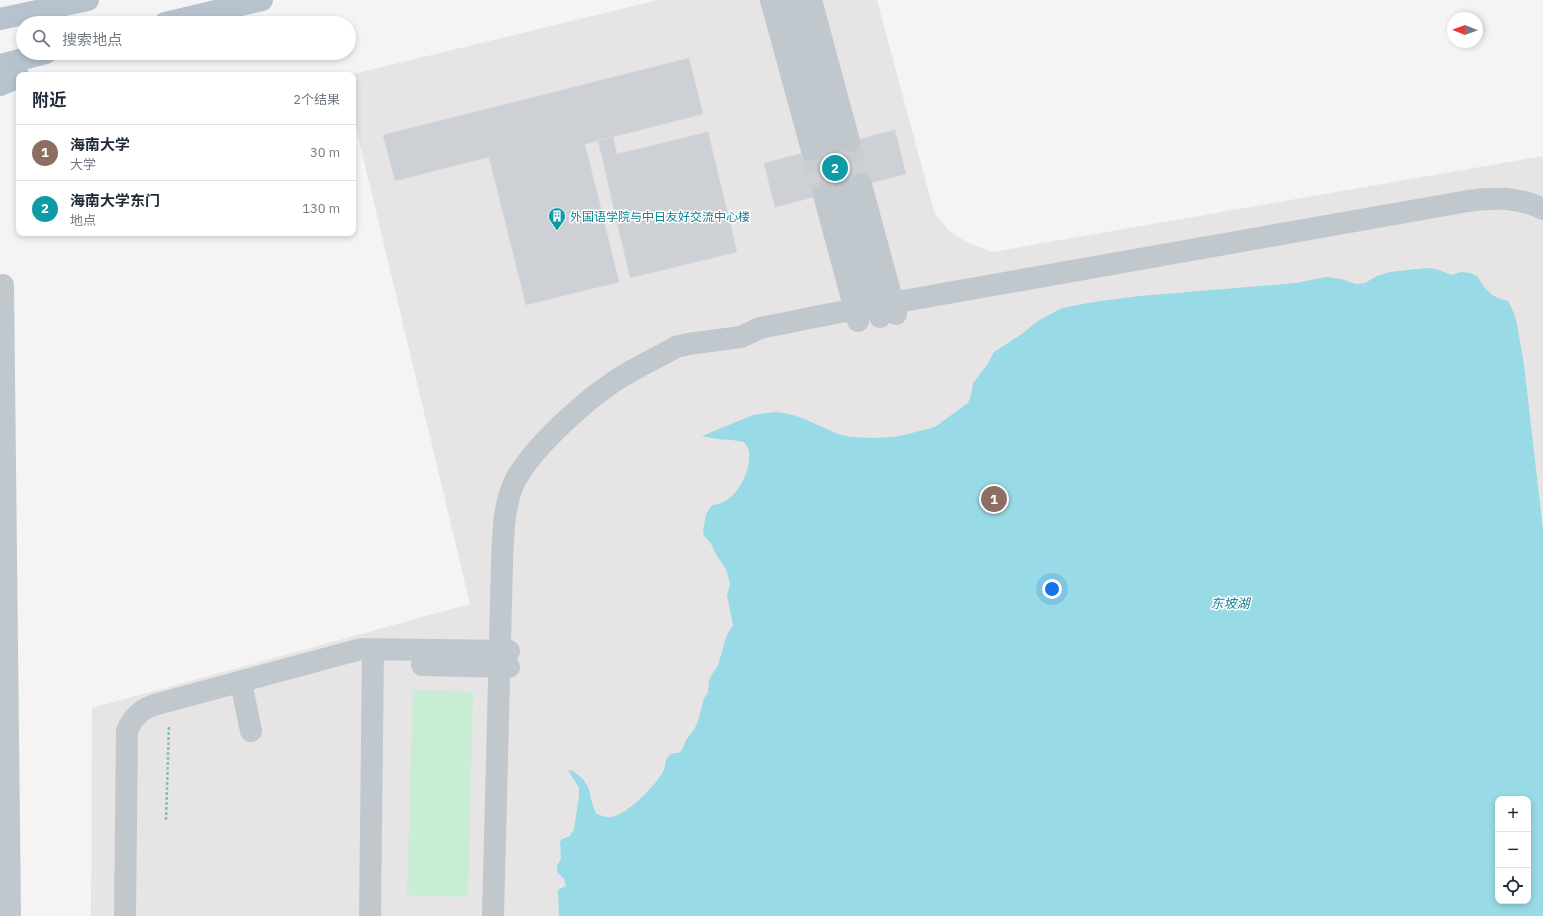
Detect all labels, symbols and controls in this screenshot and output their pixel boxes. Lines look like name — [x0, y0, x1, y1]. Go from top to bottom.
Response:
north arrow — [1447, 12, 1483, 48]
search box — [16, 16, 356, 60]
icon: search — [30, 27, 52, 49]
text: 搜索地点 — [62, 30, 122, 49]
text: 附近 — [32, 89, 66, 111]
text: 2个结果 — [293, 91, 340, 108]
text: 海南大学 — [70, 135, 130, 154]
text: 1 — [41, 144, 49, 161]
text: 30 m — [310, 144, 340, 161]
pin: 2 — [822, 153, 848, 183]
text: 大学 — [70, 156, 96, 173]
text: 海南大学东门 — [70, 191, 160, 210]
text: 2 — [41, 200, 49, 217]
text: 130 m — [302, 200, 340, 217]
building icon: 外国语学院与中日友好交流中心楼 — [547, 206, 567, 231]
place label: 外国语学院与中日友好交流中心楼 — [570, 209, 750, 224]
text: 地点 — [70, 212, 96, 229]
pin: 1 — [981, 484, 1007, 514]
your location — [1042, 579, 1062, 599]
water label: 东坡湖 — [1210, 595, 1251, 612]
map controls — [1495, 796, 1531, 904]
button: + — [1495, 796, 1531, 832]
button: − — [1495, 832, 1531, 868]
button: locate — [1495, 868, 1531, 904]

